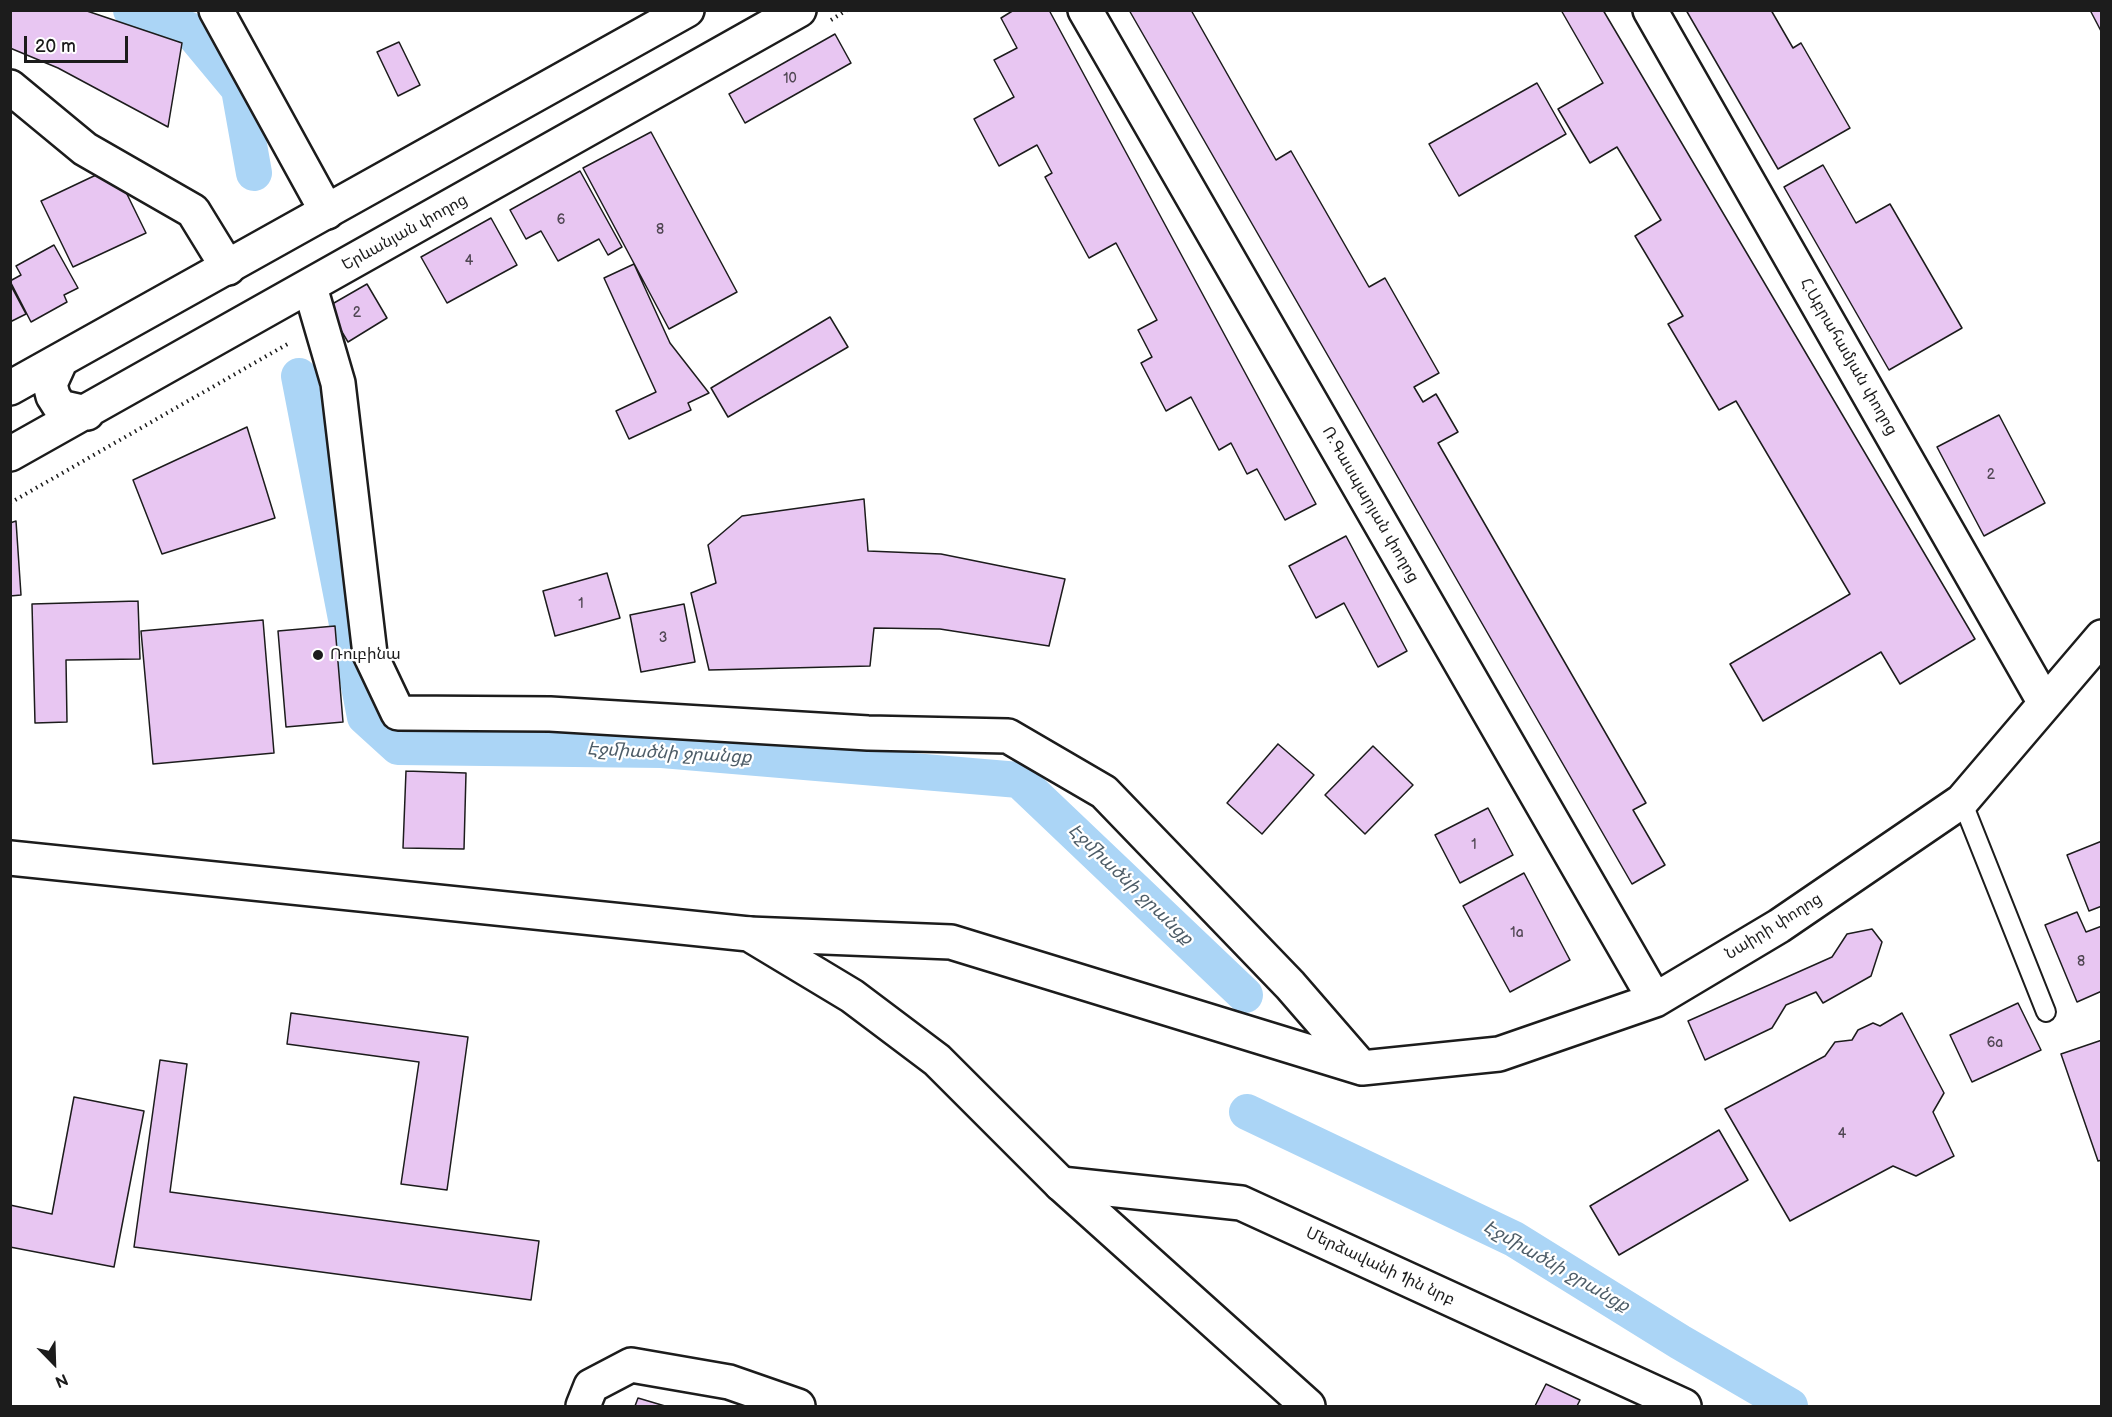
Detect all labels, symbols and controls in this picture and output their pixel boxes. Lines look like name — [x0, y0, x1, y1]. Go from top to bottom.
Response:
scale bar — [27, 24, 130, 62]
text: 20 m — [35, 36, 76, 57]
house number: 10 — [783, 71, 797, 87]
street label: Երևանյան փողոց — [339, 190, 471, 276]
house number: 6 — [557, 212, 565, 228]
house number: 8 — [656, 222, 664, 238]
house number: 4 — [465, 253, 473, 269]
street label: Հ.Աբրահամյան փողոց — [1795, 275, 1901, 439]
house number: 2 — [353, 305, 361, 321]
street label: Ռ.Գասպարյան փողոց — [1317, 424, 1423, 586]
house number: 2 — [1987, 467, 1995, 483]
house number: 1 — [578, 596, 584, 612]
house number: 3 — [659, 630, 667, 646]
place label: Ռուբինա — [330, 645, 401, 665]
marker: Ռուբինա — [311, 648, 325, 662]
water label: Էջմիածնի ջրանցք — [586, 739, 752, 769]
water label: Էջմիածնի ջրանցք — [1063, 820, 1197, 950]
house number: 1 — [1471, 837, 1477, 853]
street label: Նաիրի փողոց — [1722, 890, 1826, 964]
house number: 1a — [1510, 925, 1524, 941]
house number: 8 — [2077, 954, 2085, 970]
house number: 6a — [1987, 1035, 2003, 1051]
house number: 4 — [1838, 1126, 1846, 1142]
water label: Էջմիածնի ջրանցք — [1479, 1216, 1633, 1318]
street label: Մերձավանի 1ին նրբ — [1302, 1224, 1458, 1310]
north arrow — [24, 1333, 84, 1393]
text: N — [52, 1369, 70, 1391]

